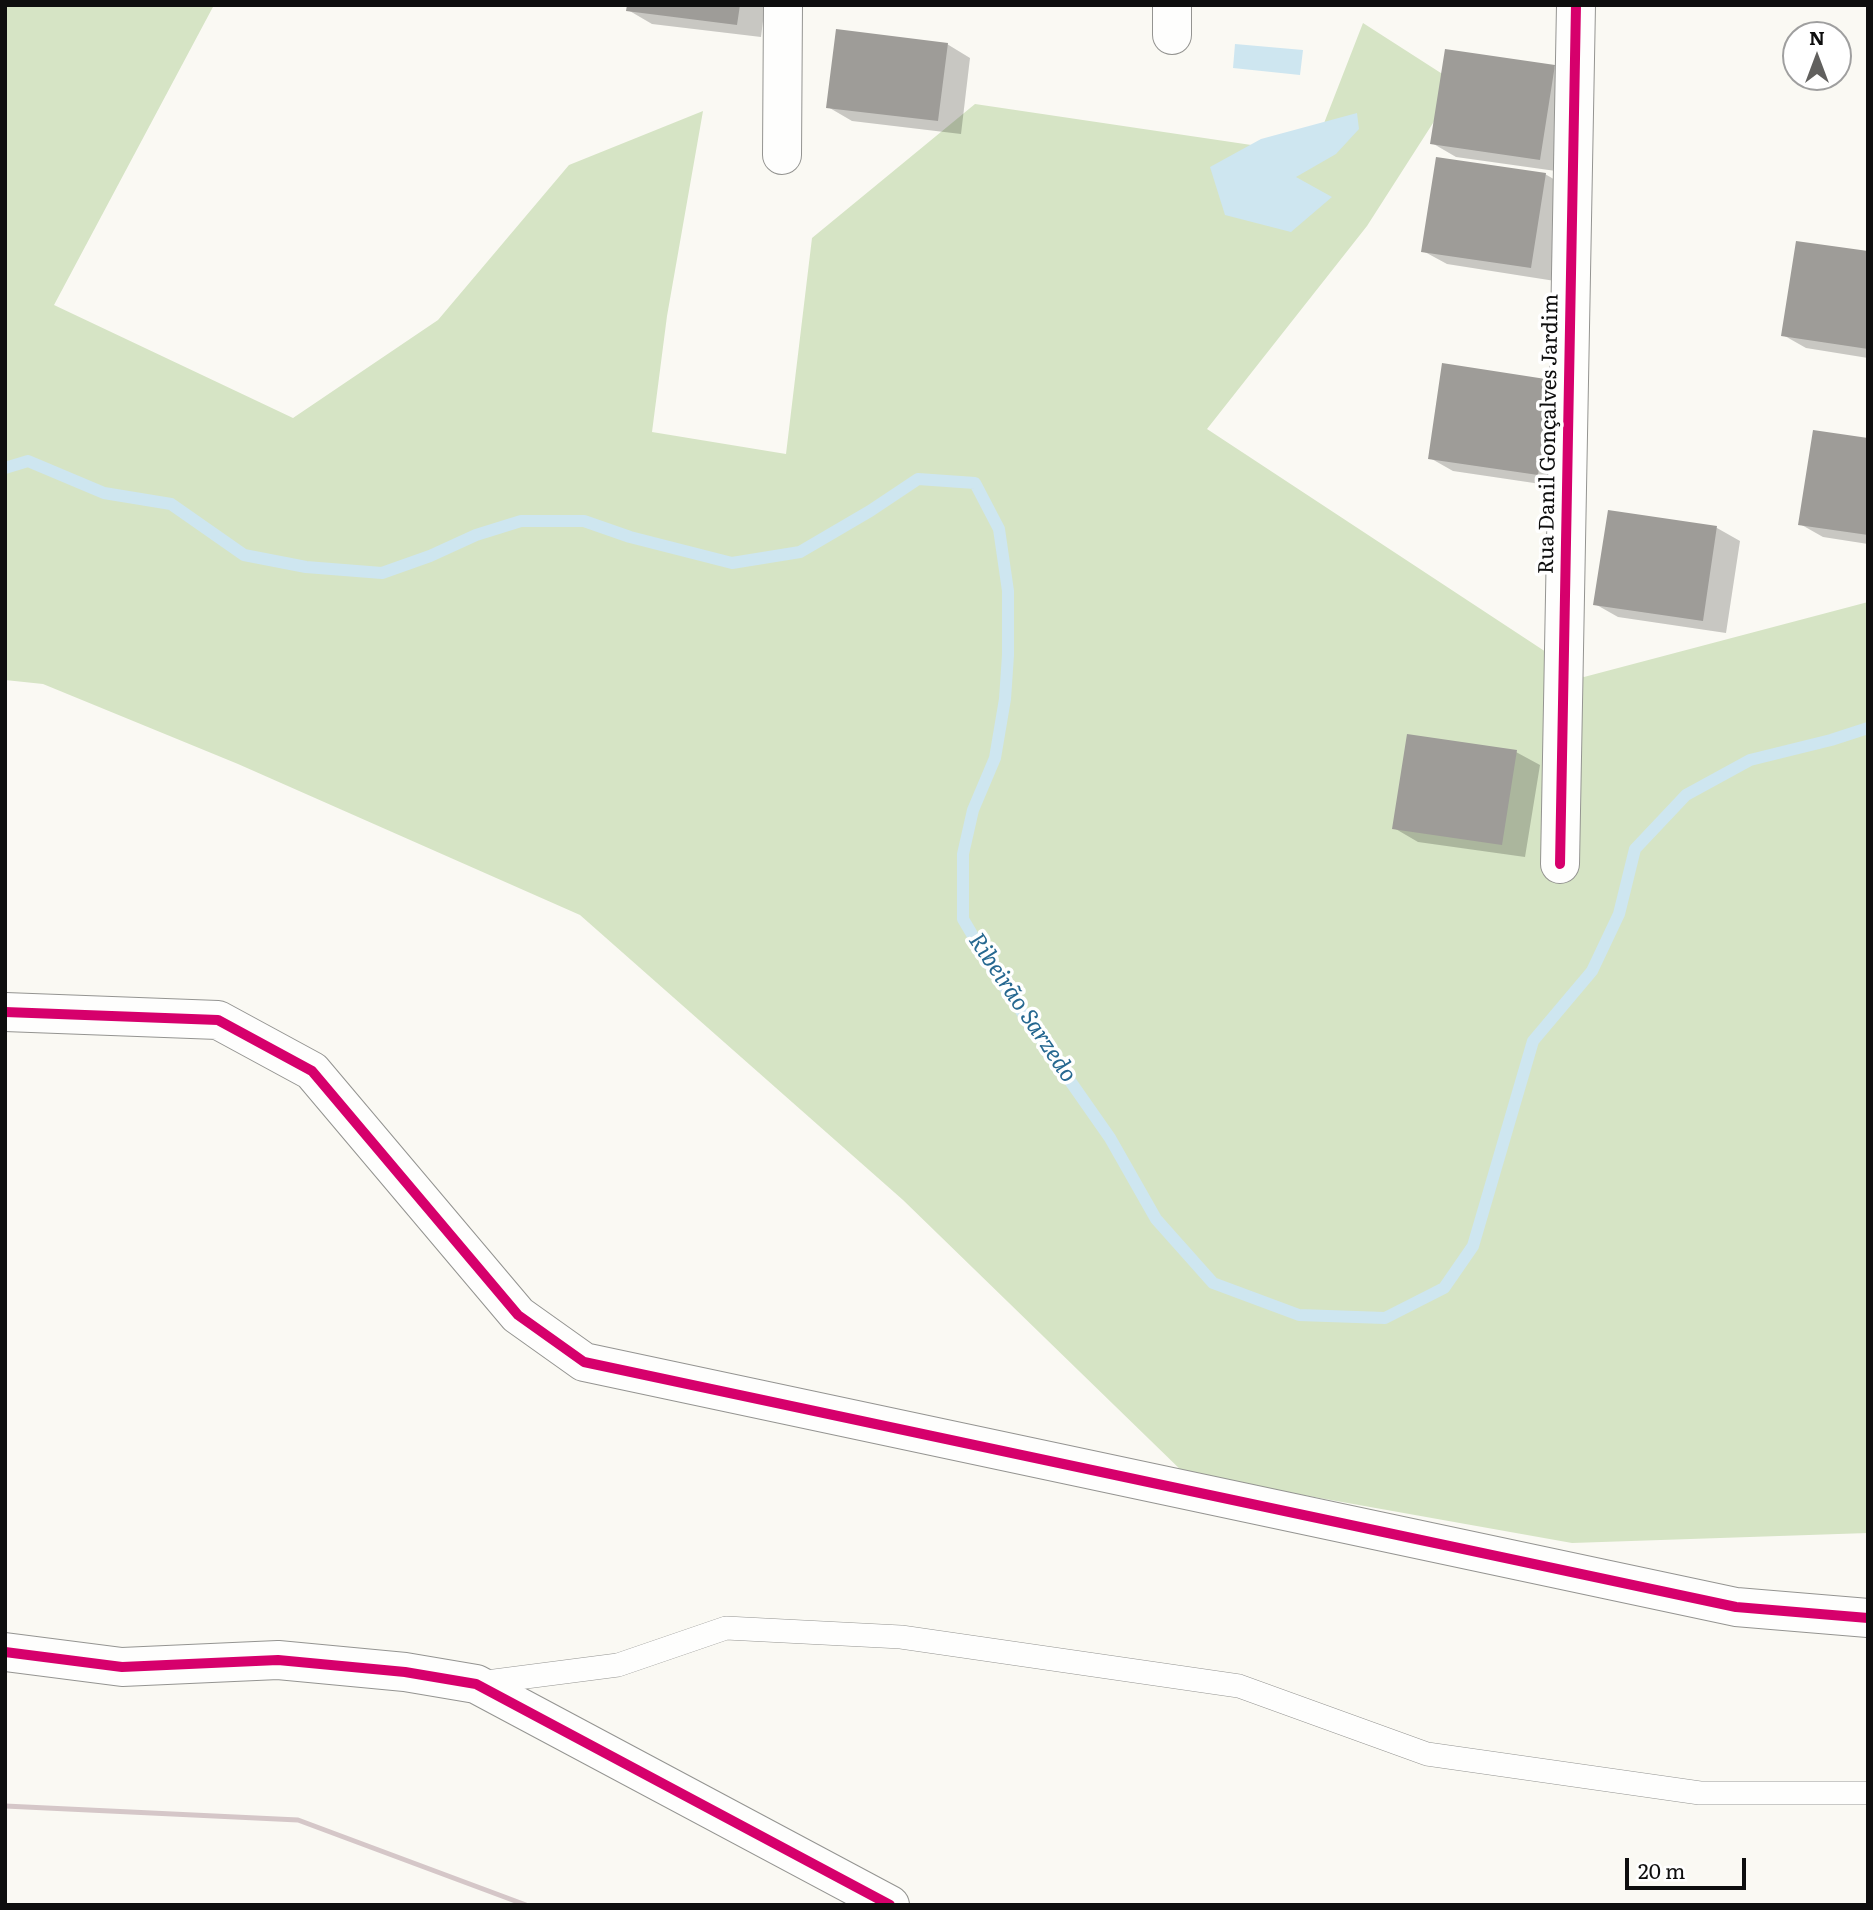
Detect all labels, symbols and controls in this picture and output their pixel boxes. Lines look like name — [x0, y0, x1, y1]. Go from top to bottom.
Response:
north arrow — [1782, 21, 1852, 91]
text: N — [1809, 23, 1825, 51]
street label: Rua Danil Gonçalves Jardim — [1534, 294, 1564, 574]
water label: Ribeirão Sarzedo — [962, 928, 1082, 1088]
scale bar — [1628, 1843, 1749, 1887]
text: 20 m — [1638, 1854, 1685, 1885]

